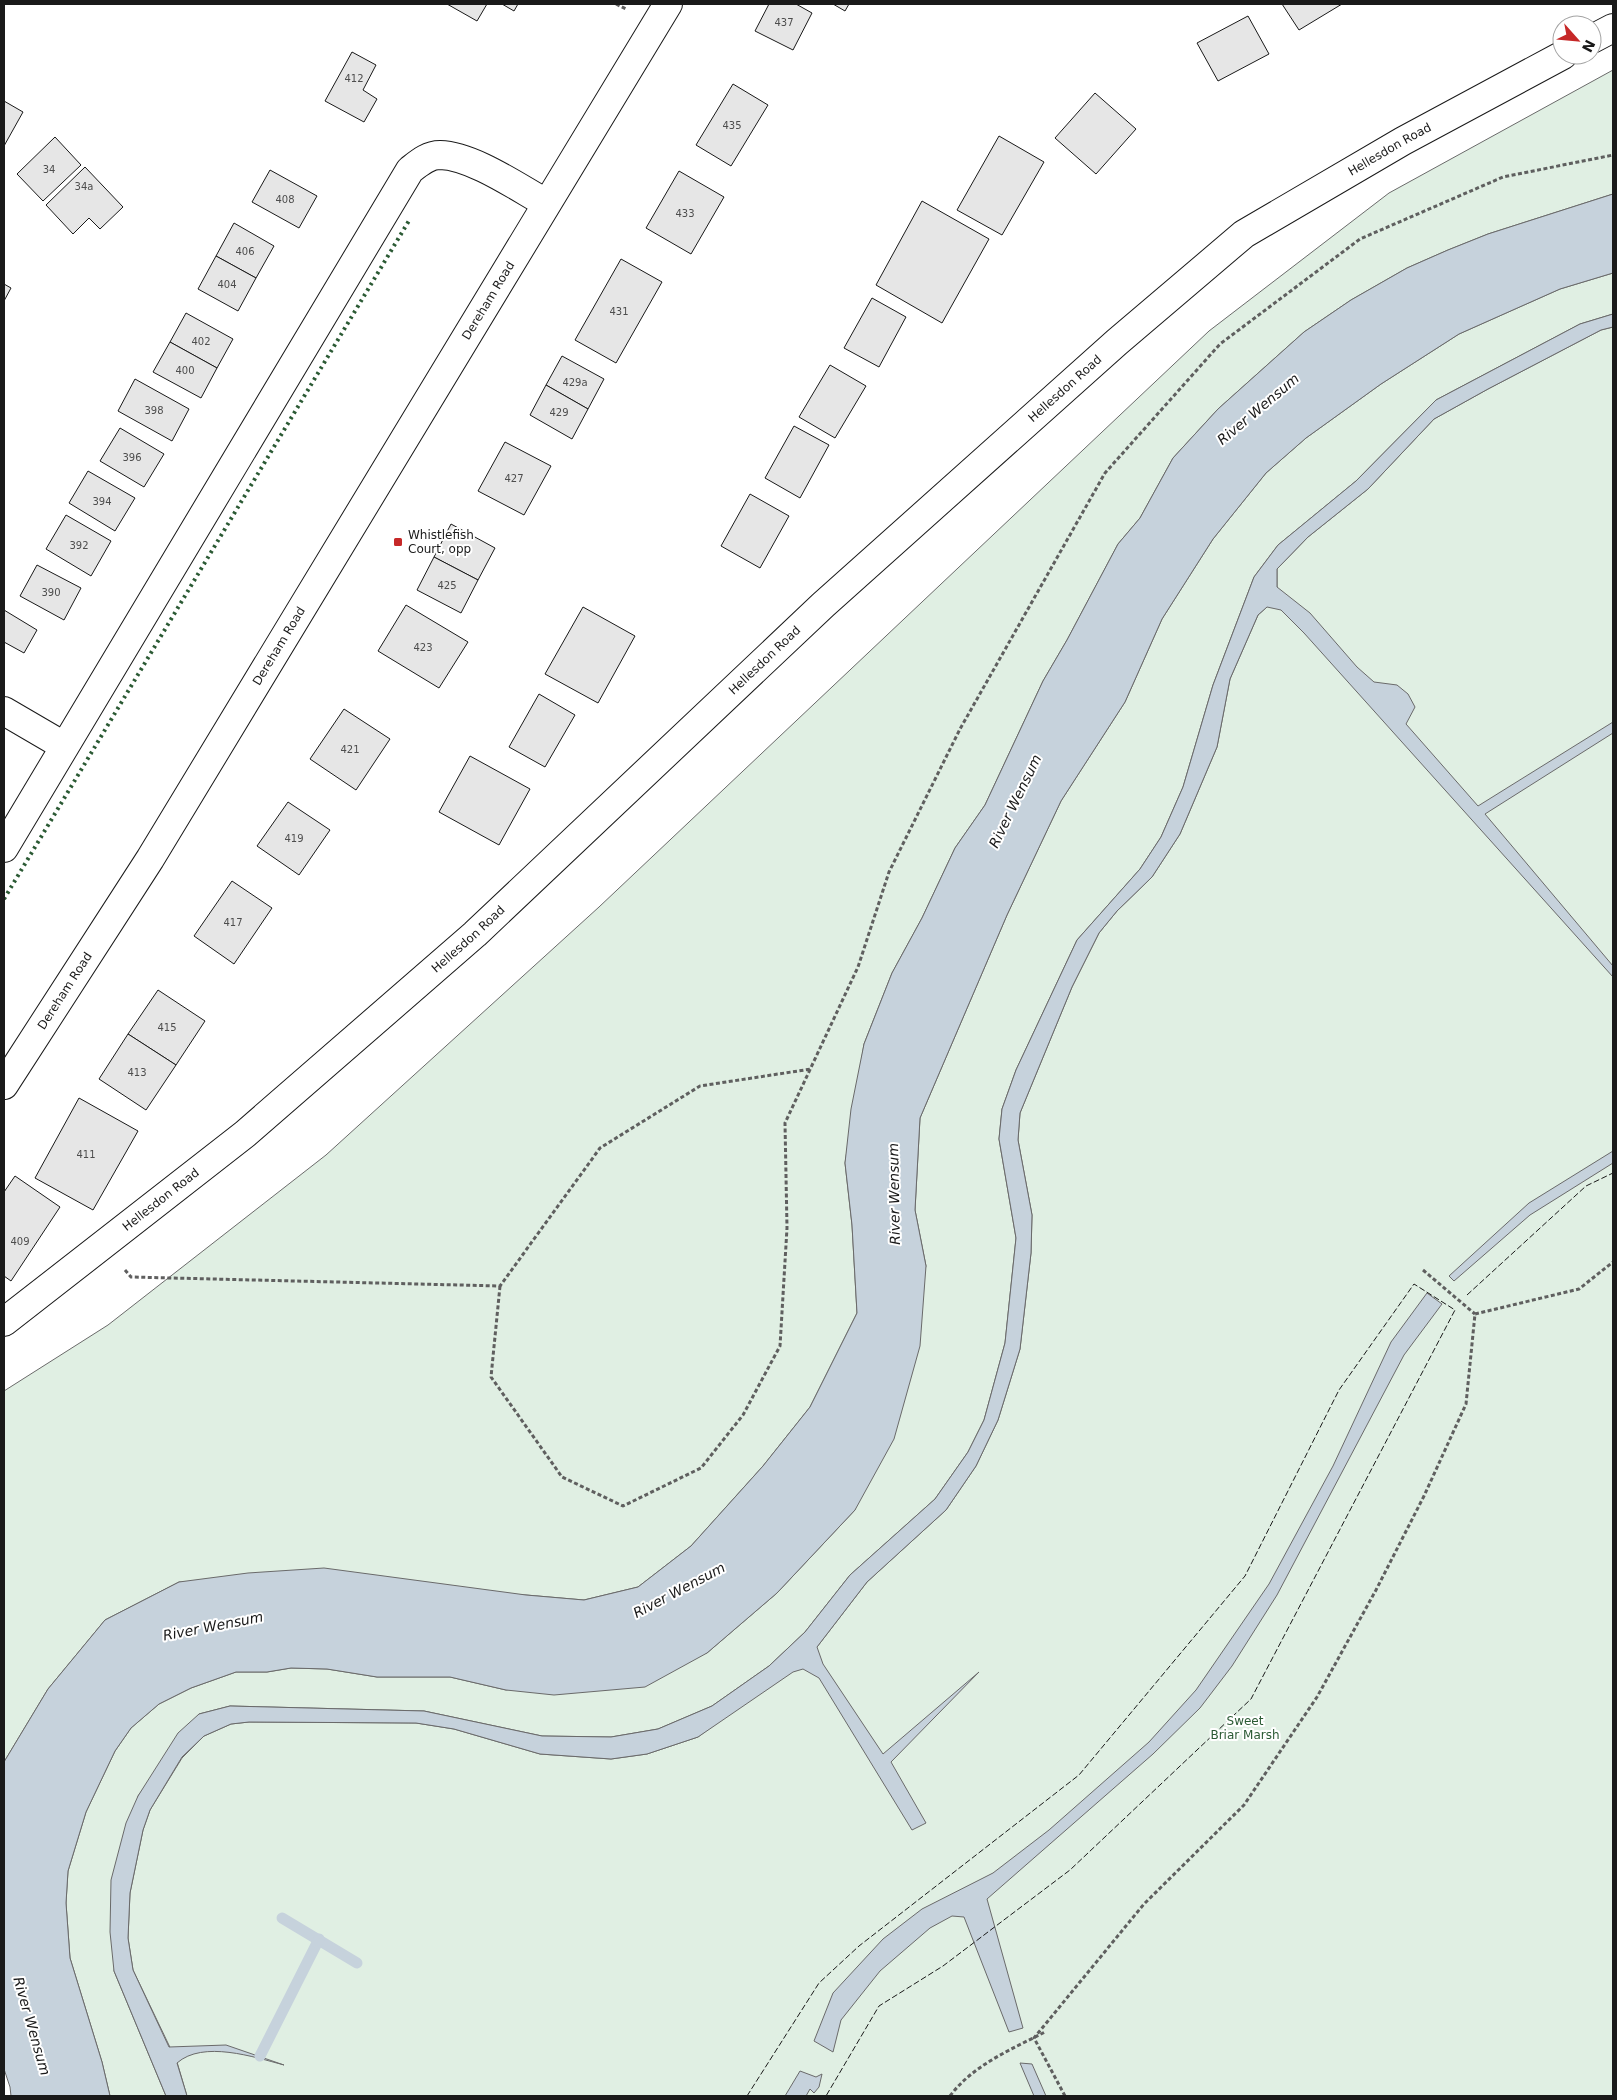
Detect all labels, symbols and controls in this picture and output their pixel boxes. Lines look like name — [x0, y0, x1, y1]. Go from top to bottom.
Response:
north arrow — [1552, 15, 1602, 65]
house number: 437 — [774, 17, 794, 28]
text: N — [1579, 37, 1598, 55]
house number: 412 — [344, 73, 364, 84]
house number: 435 — [722, 120, 742, 131]
street label: Hellesdon Road — [1346, 120, 1434, 179]
house number: 34 — [43, 164, 55, 175]
house number: 34a — [75, 181, 93, 192]
house number: 408 — [275, 194, 295, 205]
house number: 433 — [675, 208, 695, 219]
house number: 406 — [235, 246, 255, 257]
street label: Dereham Road — [459, 259, 517, 342]
house number: 404 — [217, 279, 237, 290]
house number: 431 — [609, 306, 629, 317]
house number: 402 — [191, 336, 211, 347]
street label: Hellesdon Road — [1026, 352, 1104, 425]
house number: 400 — [175, 365, 195, 376]
water label: River Wensum — [1214, 370, 1302, 448]
house number: 429a — [562, 377, 588, 388]
house number: 398 — [144, 405, 164, 416]
house number: 429 — [549, 407, 569, 418]
house number: 396 — [122, 452, 142, 463]
house number: 427 — [504, 473, 524, 484]
house number: 394 — [92, 496, 112, 507]
place label: Whistlefish Court, opp — [408, 528, 474, 556]
marker: Whistlefish Court, opp — [392, 536, 404, 548]
house number: 392 — [69, 540, 89, 551]
house number: 425 — [437, 580, 457, 591]
house number: 390 — [41, 587, 61, 598]
street label: Dereham Road — [250, 604, 308, 688]
street label: Hellesdon Road — [726, 623, 803, 697]
house number: 423 — [413, 642, 433, 653]
house number: 421 — [340, 744, 360, 755]
water label: River Wensum — [985, 752, 1045, 850]
house number: 419 — [284, 833, 304, 844]
street label: Hellesdon Road — [429, 903, 508, 975]
house number: 417 — [223, 917, 243, 928]
street label: Dereham Road — [35, 950, 95, 1032]
house number: 415 — [157, 1022, 177, 1033]
house number: 413 — [127, 1067, 147, 1078]
water label: River Wensum — [885, 1143, 903, 1245]
house number: 411 — [76, 1149, 96, 1160]
street label: Hellesdon Road — [120, 1165, 202, 1234]
house number: 409 — [10, 1236, 30, 1247]
water label: River Wensum — [630, 1559, 728, 1621]
water label: River Wensum — [161, 1608, 265, 1644]
park label: Sweet Briar Marsh — [1210, 1714, 1280, 1742]
water label: River Wensum — [10, 1975, 54, 2077]

